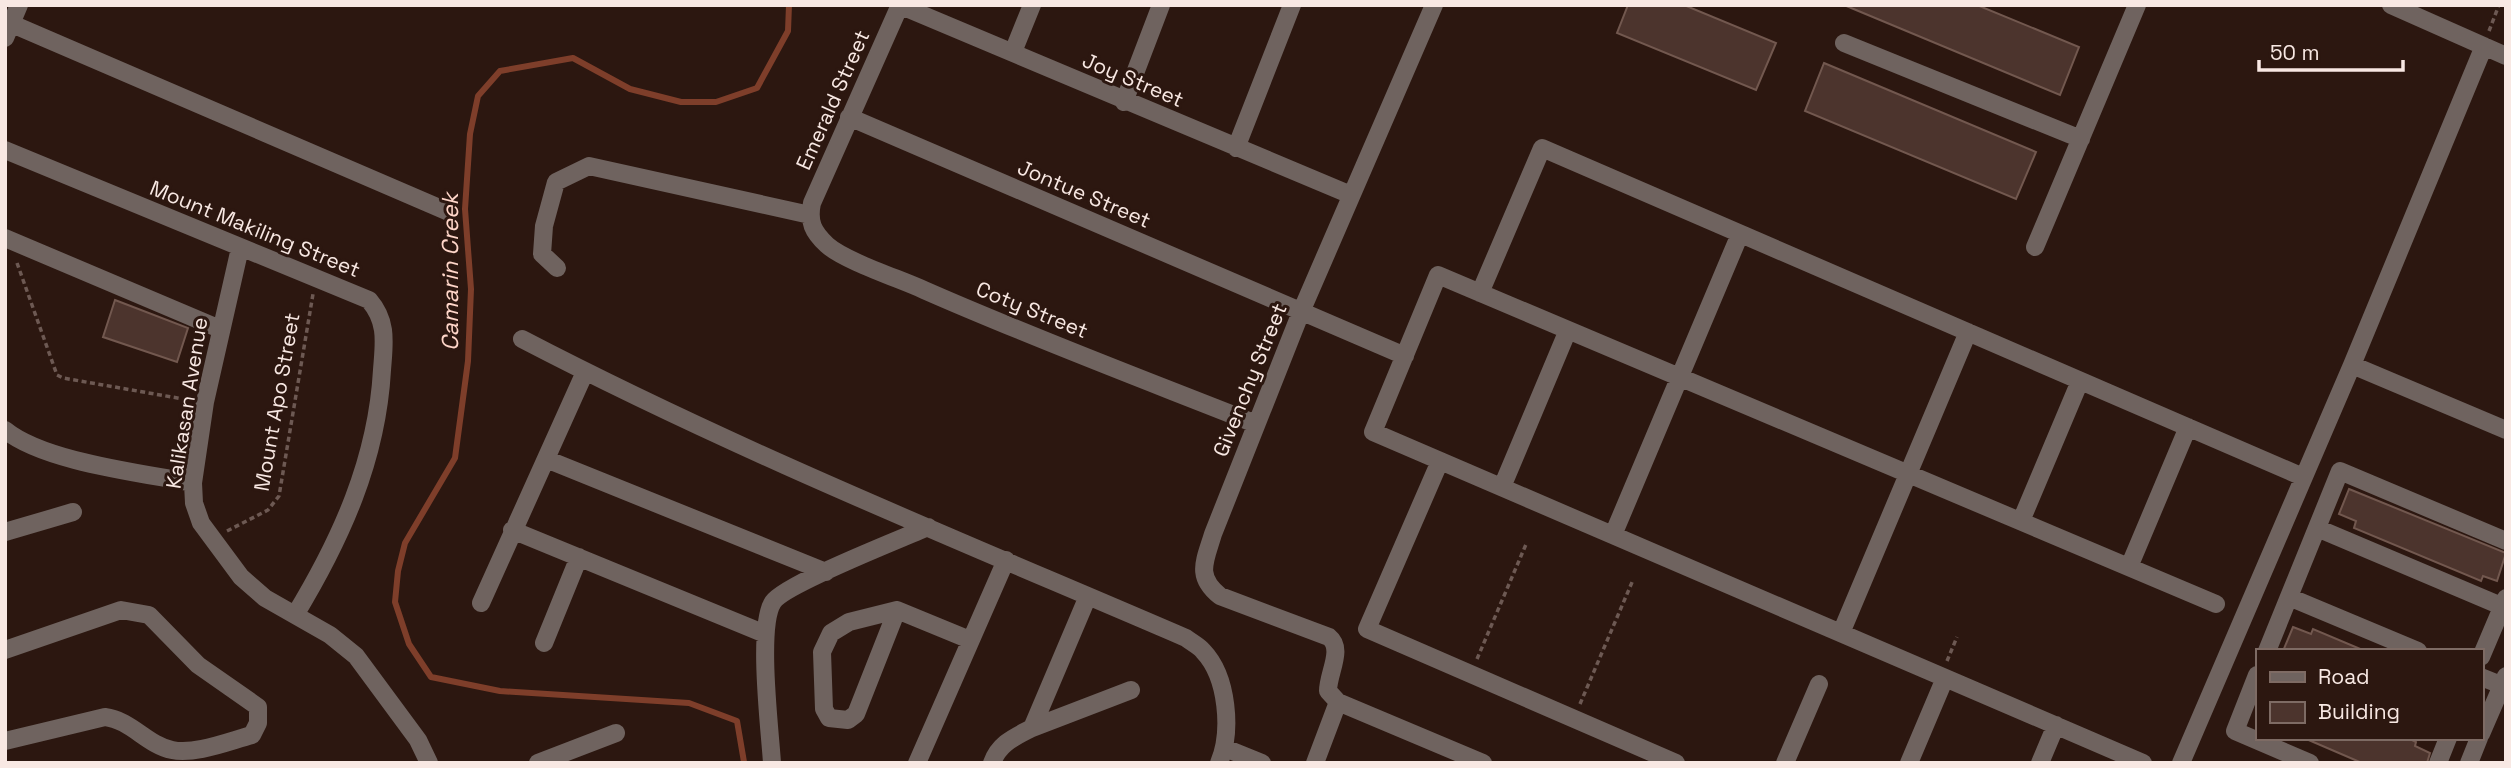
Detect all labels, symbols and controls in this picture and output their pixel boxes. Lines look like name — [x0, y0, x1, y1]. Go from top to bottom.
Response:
street label: Emerald Street — [790, 26, 875, 174]
scale bar — [2259, 28, 2402, 72]
text: 50 m — [2270, 39, 2320, 66]
street label: Joy Street — [1079, 46, 1188, 113]
street label: Jontue Street — [1014, 153, 1155, 234]
street label: Mount Makiling Street — [146, 174, 364, 283]
water label: Camarin Creek — [435, 190, 465, 351]
street label: Coty Street — [972, 275, 1092, 344]
street label: Givenchy Street — [1207, 299, 1293, 460]
street label: Mount Apo Street — [248, 311, 305, 493]
street label: Kalikasan Avenue — [160, 315, 213, 491]
legend — [2256, 649, 2483, 740]
text: Road — [2318, 663, 2370, 690]
text: Building — [2318, 698, 2400, 725]

